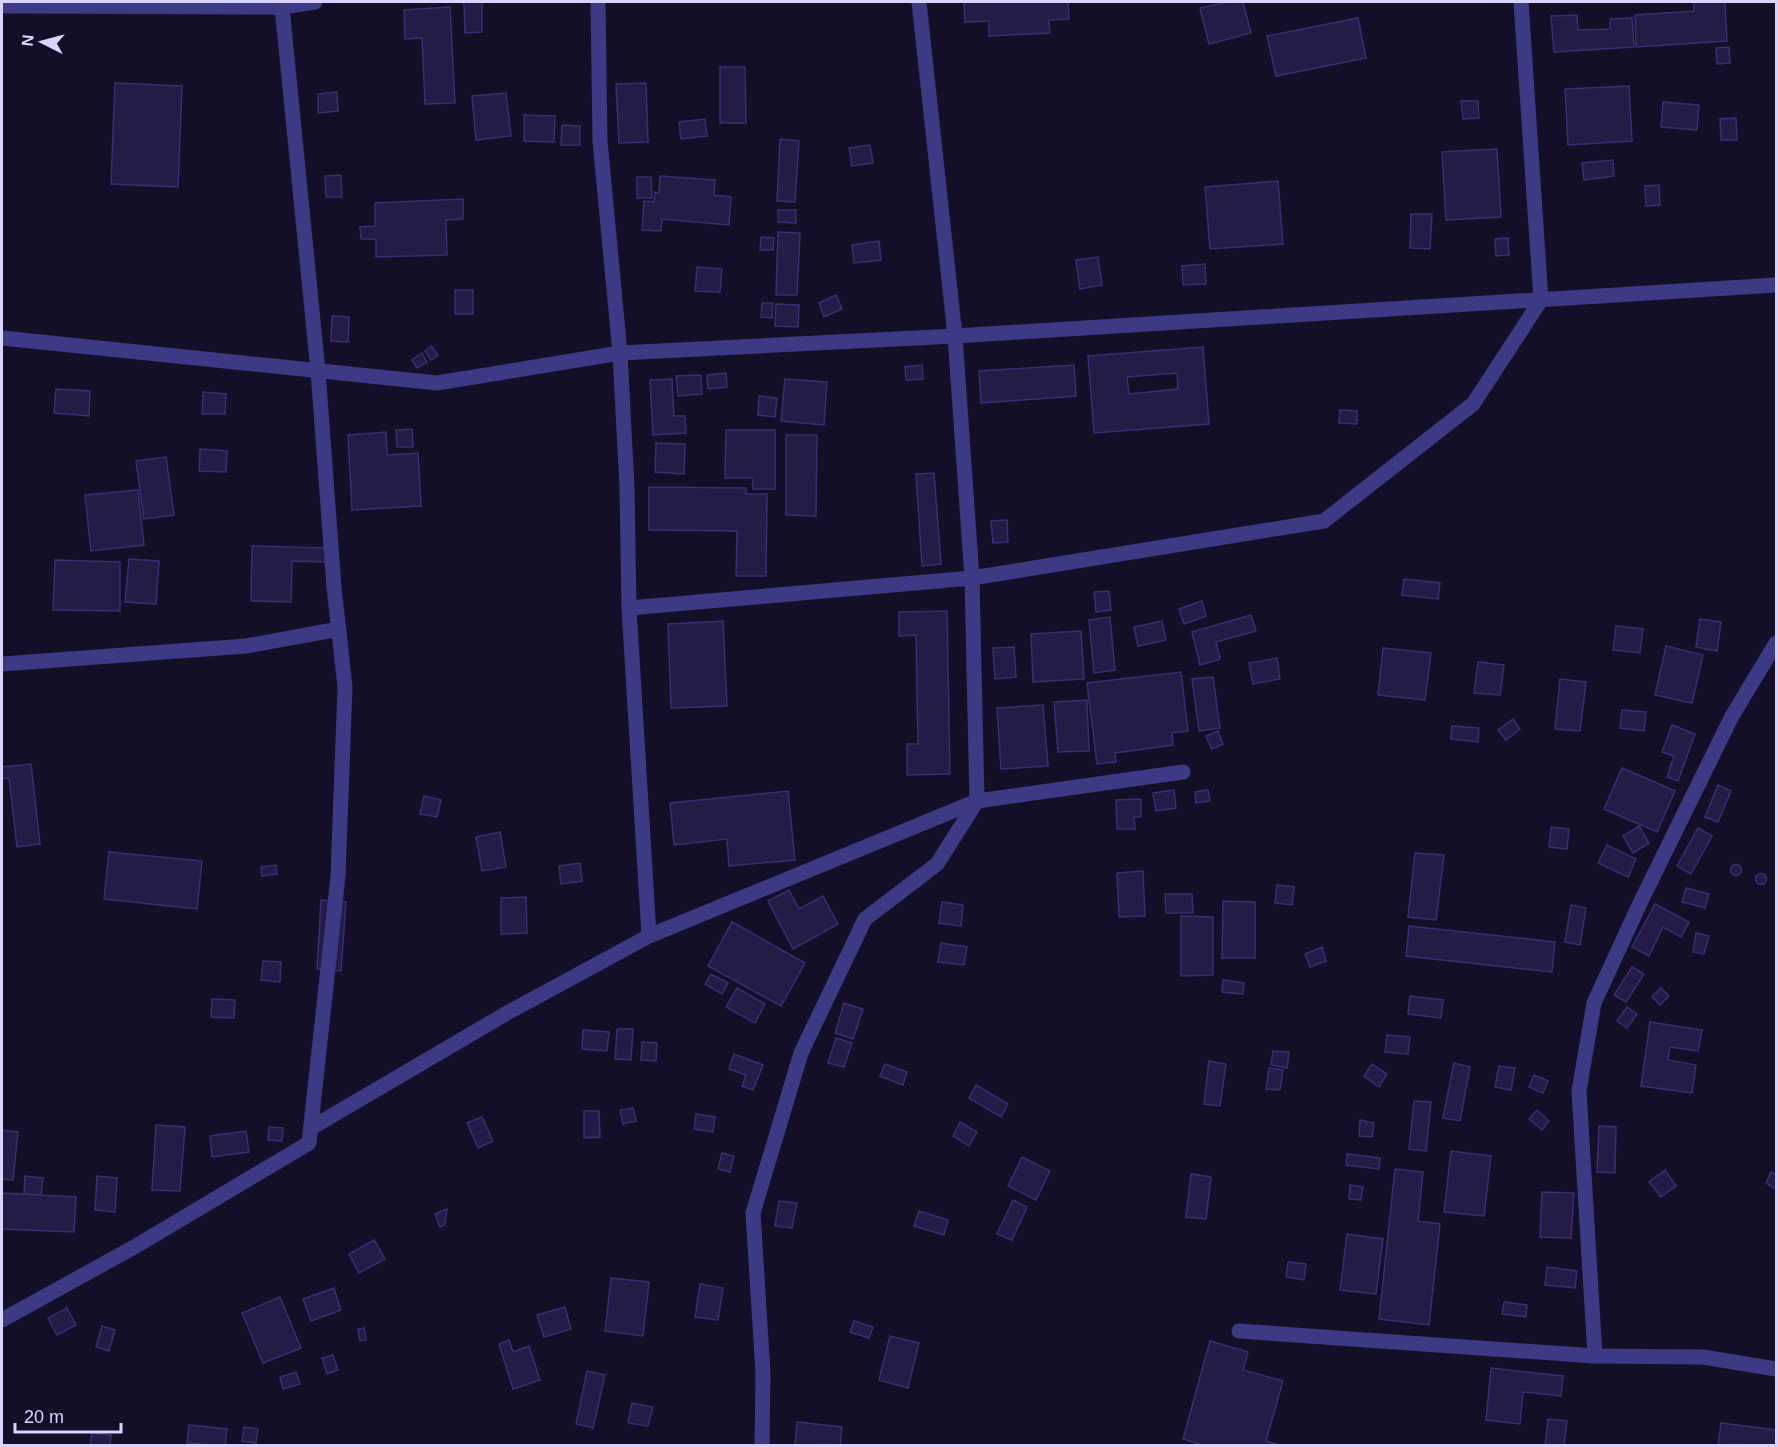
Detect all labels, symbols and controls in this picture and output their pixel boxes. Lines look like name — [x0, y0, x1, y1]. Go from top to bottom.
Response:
north arrow — [12, 12, 72, 72]
text: N — [19, 34, 37, 47]
scale bar — [15, 1396, 122, 1434]
text: 20 m — [24, 1407, 64, 1427]

